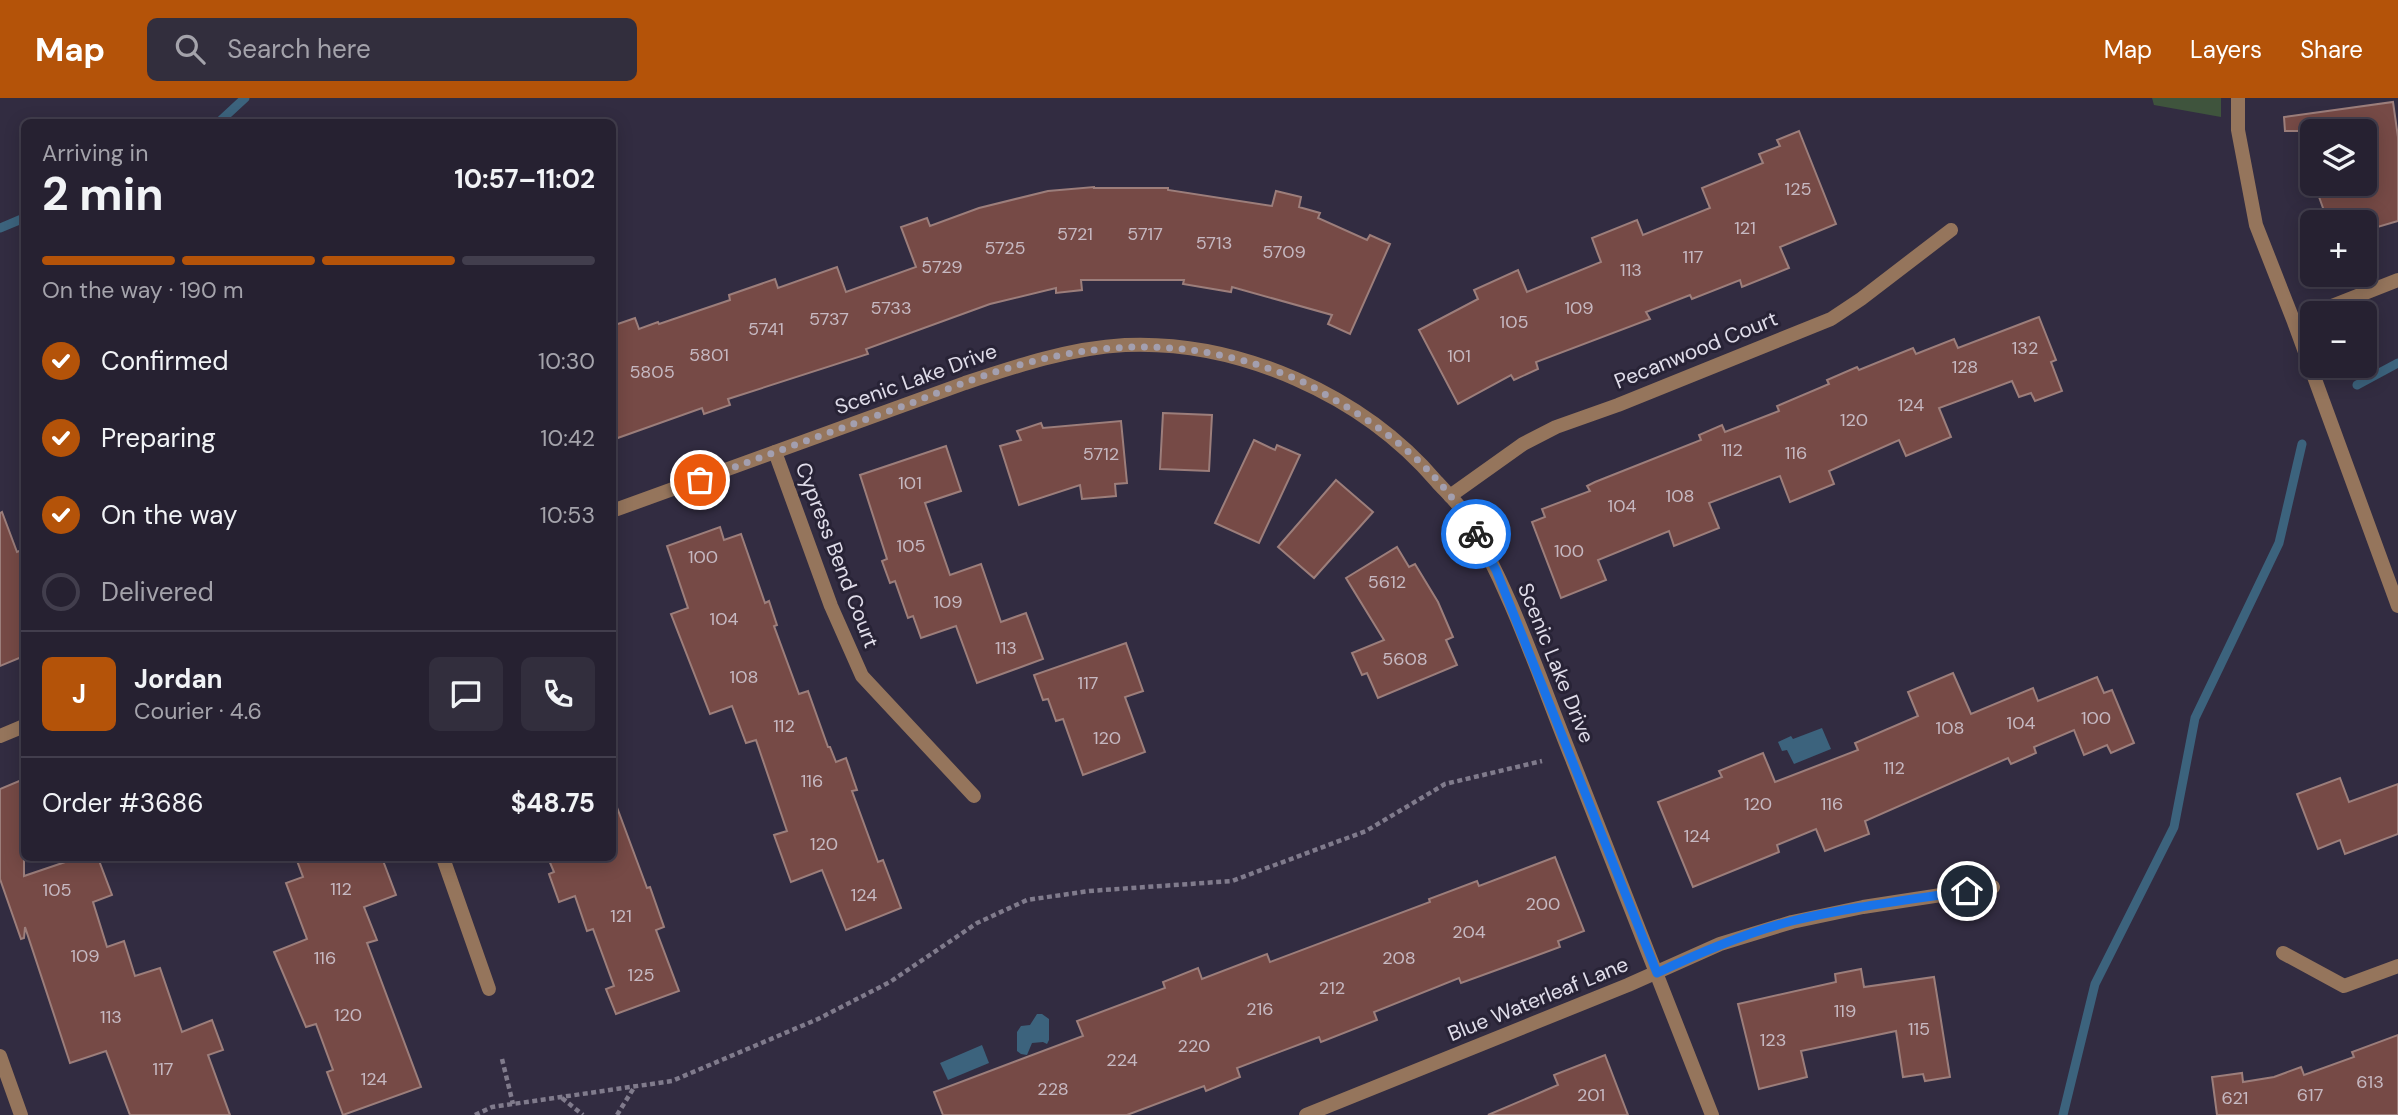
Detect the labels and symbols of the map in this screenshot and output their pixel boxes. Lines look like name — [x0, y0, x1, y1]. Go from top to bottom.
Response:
house number: 125 — [1785, 177, 1811, 201]
house number: 121 — [1734, 216, 1756, 240]
house number: 5721 — [1057, 222, 1093, 246]
house number: 5717 — [1127, 222, 1163, 246]
house number: 5713 — [1196, 231, 1232, 255]
house number: 5725 — [984, 236, 1026, 260]
house number: 5709 — [1262, 240, 1306, 264]
house number: 117 — [1683, 245, 1703, 269]
house number: 5729 — [921, 255, 963, 279]
house number: 113 — [1620, 258, 1642, 282]
house number: 5733 — [870, 296, 912, 320]
house number: 109 — [1564, 296, 1594, 320]
street label: Pecanwood Court — [1610, 304, 1782, 396]
house number: 5737 — [809, 307, 849, 331]
house number: 105 — [1500, 310, 1528, 334]
house number: 5741 — [748, 317, 784, 341]
house number: 132 — [2012, 336, 2038, 360]
street label: Scenic Lake Drive — [831, 337, 1001, 421]
house number: 5801 — [689, 343, 729, 367]
house number: 101 — [1447, 344, 1471, 368]
house number: 128 — [1952, 355, 1978, 379]
house number: 5805 — [629, 360, 675, 384]
house number: 124 — [1898, 393, 1924, 417]
house number: 120 — [1840, 408, 1868, 432]
house number: 112 — [1721, 438, 1743, 462]
house number: 116 — [1785, 441, 1807, 465]
house number: 5712 — [1083, 442, 1119, 466]
pin — [670, 450, 730, 510]
street label: Cypress Bend Court — [789, 458, 885, 652]
house number: 101 — [898, 471, 922, 495]
house number: 108 — [1666, 484, 1694, 508]
house number: 104 — [1608, 494, 1636, 518]
courier — [1441, 499, 1511, 569]
house number: 105 — [897, 534, 925, 558]
house number: 100 — [1554, 539, 1584, 563]
house number: 100 — [688, 545, 718, 569]
house number: 5612 — [1368, 570, 1406, 594]
street label: Scenic Lake Drive — [1511, 579, 1601, 747]
house number: 109 — [933, 590, 963, 614]
house number: 104 — [710, 607, 738, 631]
house number: 113 — [995, 636, 1017, 660]
house number: 5608 — [1382, 647, 1428, 671]
house number: 108 — [730, 665, 758, 689]
house number: 117 — [1078, 671, 1098, 695]
house number: 100 — [2081, 706, 2111, 730]
house number: 104 — [2007, 711, 2035, 735]
house number: 112 — [773, 714, 795, 738]
house number: 108 — [1936, 716, 1964, 740]
house number: 120 — [1093, 726, 1121, 750]
house number: 112 — [1883, 756, 1905, 780]
house number: 116 — [801, 769, 823, 793]
house number: 120 — [1744, 792, 1772, 816]
house number: 116 — [1821, 792, 1843, 816]
house number: 124 — [1684, 824, 1710, 848]
house number: 120 — [810, 832, 838, 856]
pin — [1937, 861, 1997, 921]
house number: 112 — [330, 877, 352, 901]
house number: 105 — [43, 878, 71, 902]
house number: 124 — [851, 883, 877, 907]
house number: 200 — [1526, 892, 1560, 916]
house number: 121 — [610, 904, 632, 928]
house number: 204 — [1452, 920, 1486, 944]
house number: 109 — [70, 944, 100, 968]
house number: 116 — [314, 946, 336, 970]
house number: 208 — [1382, 946, 1416, 970]
street label: Blue Waterleaf Lane — [1444, 950, 1632, 1048]
house number: 125 — [628, 963, 654, 987]
house number: 212 — [1319, 976, 1345, 1000]
house number: 216 — [1246, 997, 1274, 1021]
house number: 119 — [1834, 999, 1856, 1023]
house number: 120 — [334, 1003, 362, 1027]
house number: 113 — [100, 1005, 122, 1029]
house number: 115 — [1908, 1017, 1930, 1041]
house number: 123 — [1760, 1028, 1786, 1052]
house number: 220 — [1178, 1034, 1210, 1058]
house number: 224 — [1106, 1048, 1138, 1072]
house number: 117 — [153, 1057, 173, 1081]
house number: 124 — [361, 1067, 387, 1091]
house number: 613 — [2356, 1070, 2384, 1094]
house number: 228 — [1037, 1077, 1069, 1101]
house number: 201 — [1577, 1083, 1605, 1107]
house number: 617 — [2297, 1083, 2323, 1107]
house number: 621 — [2222, 1086, 2248, 1110]

